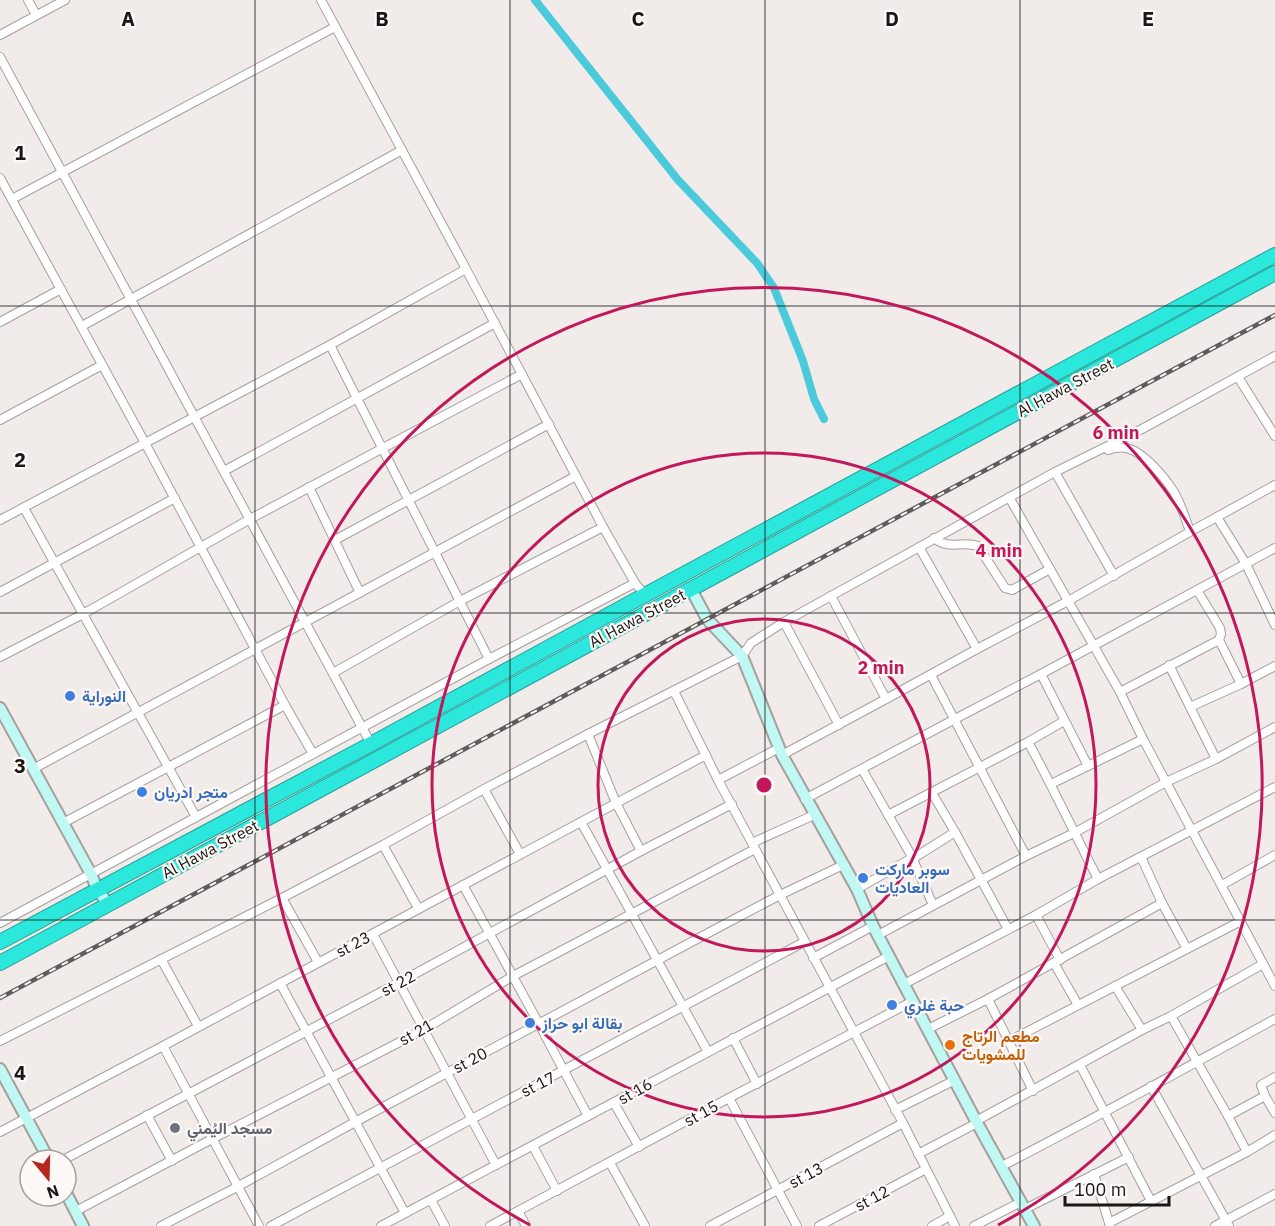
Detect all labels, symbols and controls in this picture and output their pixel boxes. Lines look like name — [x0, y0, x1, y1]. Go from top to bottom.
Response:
text: A — [121, 5, 135, 32]
text: B — [375, 5, 389, 32]
text: C — [631, 5, 645, 32]
text: D — [885, 5, 899, 32]
text: E — [1142, 5, 1154, 32]
text: 1 — [14, 139, 26, 166]
street label: Al Hawa Street — [1013, 353, 1117, 421]
text: 6 min — [1092, 421, 1140, 444]
text: 2 — [14, 446, 26, 473]
text: 4 min — [975, 539, 1023, 562]
street label: Al Hawa Street — [585, 584, 689, 652]
text: 2 min — [857, 656, 905, 679]
place label: النوراية — [82, 686, 126, 707]
marker: النوراية — [63, 689, 77, 703]
text: 3 — [14, 752, 26, 779]
centre of rings — [754, 775, 774, 795]
place label: متجر ادريان — [154, 782, 228, 803]
marker: متجر ادريان — [135, 785, 149, 799]
street label: Al Hawa Street — [158, 815, 262, 883]
place label: سوبر ماركت العاديات — [875, 859, 950, 897]
marker: سوبر ماركت العاديات — [856, 871, 870, 885]
street label: st 23 — [332, 927, 374, 961]
street label: st 22 — [377, 966, 419, 1000]
place label: حبة غلري — [904, 995, 964, 1019]
marker: حبة غلري — [885, 998, 899, 1012]
place label: بقالة ابو حراز — [541, 1013, 623, 1034]
street label: st 21 — [395, 1014, 437, 1050]
marker: بقالة ابو حراز — [523, 1016, 537, 1030]
place label: مطعم الرتاج للمشويات — [962, 1026, 1040, 1065]
marker: مطعم الرتاج للمشويات — [943, 1038, 957, 1052]
street label: st 20 — [449, 1043, 491, 1077]
text: 4 — [14, 1059, 26, 1086]
street label: st 17 — [517, 1067, 559, 1101]
street label: st 16 — [614, 1073, 656, 1109]
street label: st 15 — [680, 1095, 722, 1131]
place label: مسجد اليُمني — [187, 1118, 273, 1142]
marker: مسجد اليُمني — [168, 1121, 182, 1135]
north arrow — [18, 1148, 78, 1208]
street label: st 13 — [785, 1158, 827, 1192]
scale bar — [1065, 1169, 1168, 1207]
text: 100 m — [1074, 1178, 1126, 1201]
text: N — [44, 1181, 62, 1204]
street label: st 12 — [851, 1181, 893, 1215]

